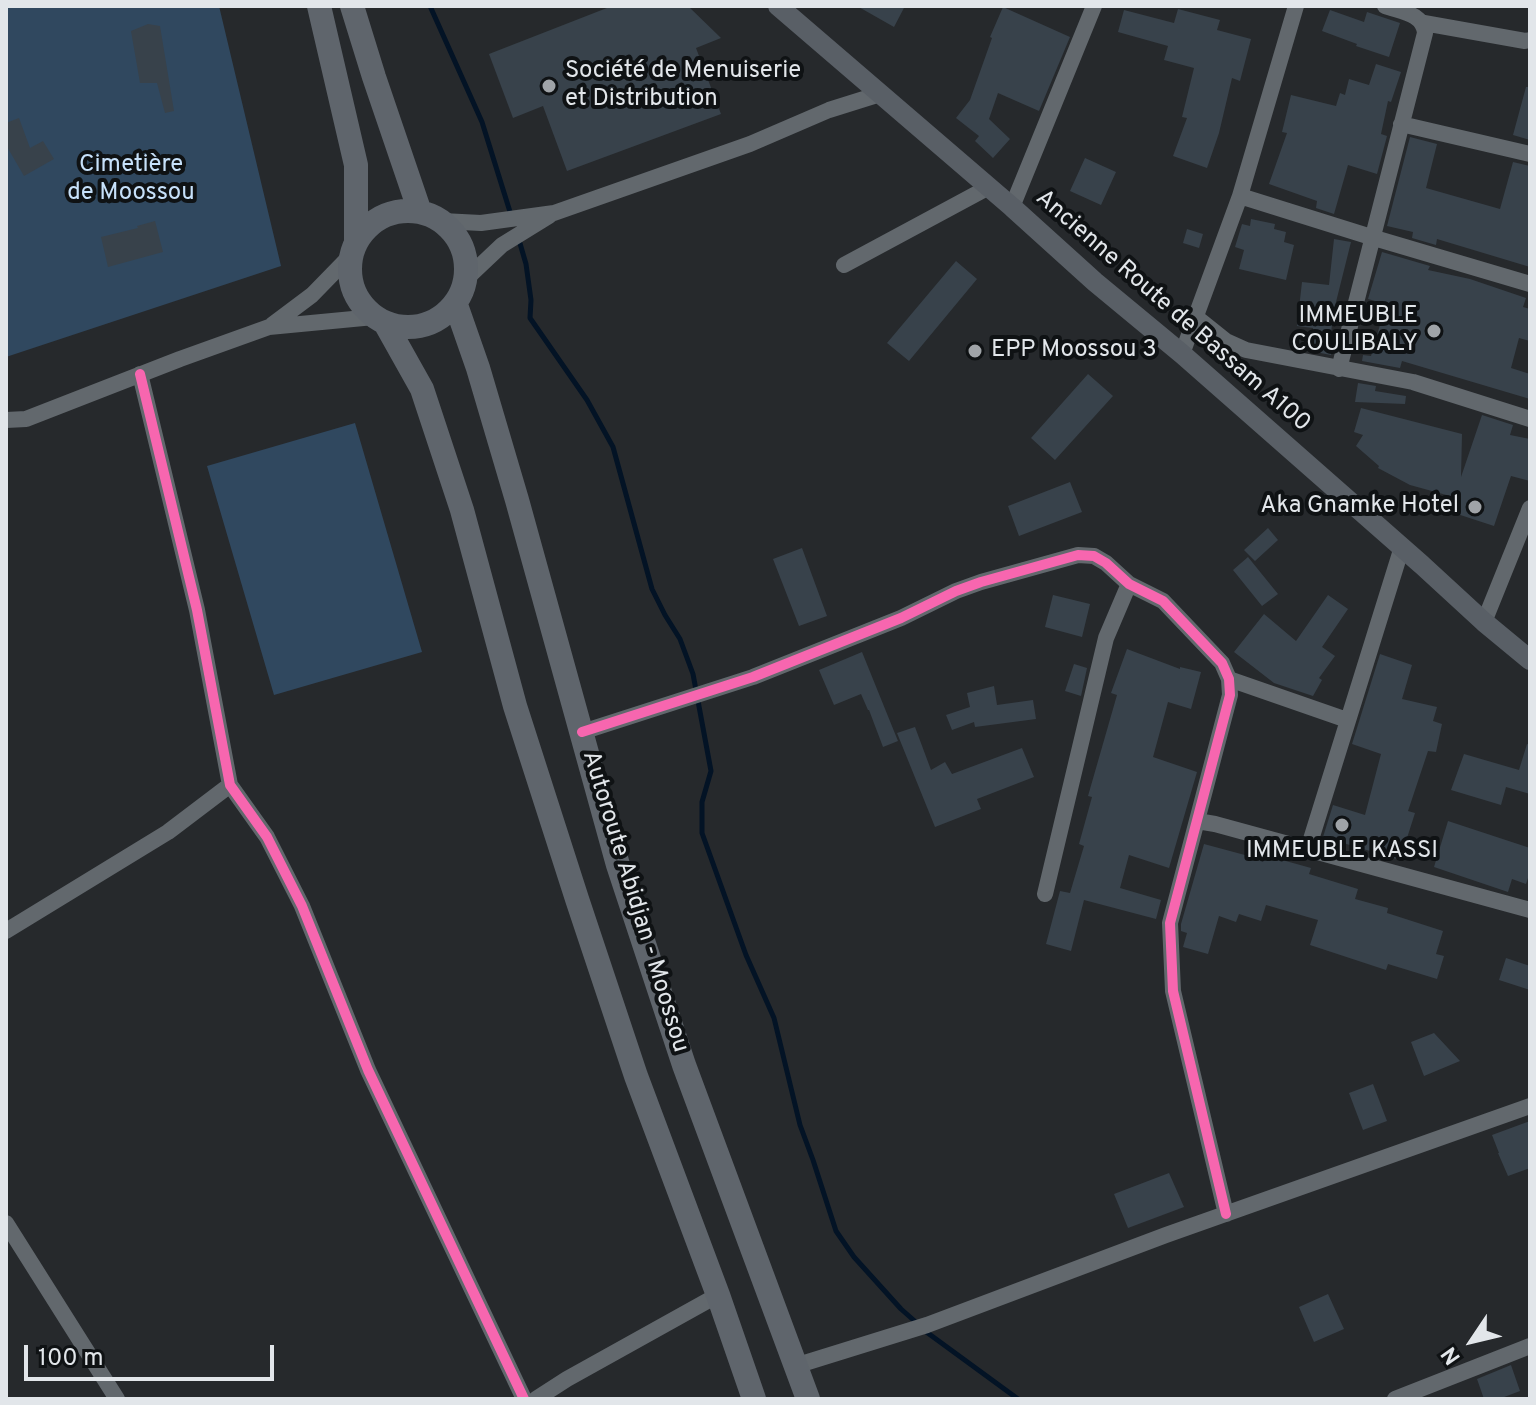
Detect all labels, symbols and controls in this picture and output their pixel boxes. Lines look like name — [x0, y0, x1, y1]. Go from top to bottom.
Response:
place label: Société de Menuiserie et Distribution — [565, 58, 801, 114]
marker: Société de Menuiserie et Distribution — [540, 77, 558, 95]
park label: Cimetière de Moossou — [67, 152, 195, 208]
street label: Ancienne Route de Bassam A100 — [1029, 185, 1315, 439]
place label: IMMEUBLE COULIBALY — [1291, 303, 1418, 359]
marker: IMMEUBLE COULIBALY — [1425, 322, 1443, 340]
place label: EPP Moossou 3 — [991, 337, 1157, 365]
marker: EPP Moossou 3 — [966, 342, 984, 360]
place label: Aka Gnamke Hotel — [1260, 493, 1459, 521]
marker: Aka Gnamke Hotel — [1466, 498, 1484, 516]
street label: Autoroute Abidjan - Moossou — [574, 748, 694, 1056]
marker: IMMEUBLE KASSI — [1333, 816, 1351, 834]
place label: IMMEUBLE KASSI — [1246, 838, 1438, 866]
north arrow — [1432, 1301, 1512, 1381]
scale bar — [28, 1329, 278, 1379]
text: N — [1436, 1341, 1468, 1369]
text: 100 m — [38, 1344, 104, 1374]

